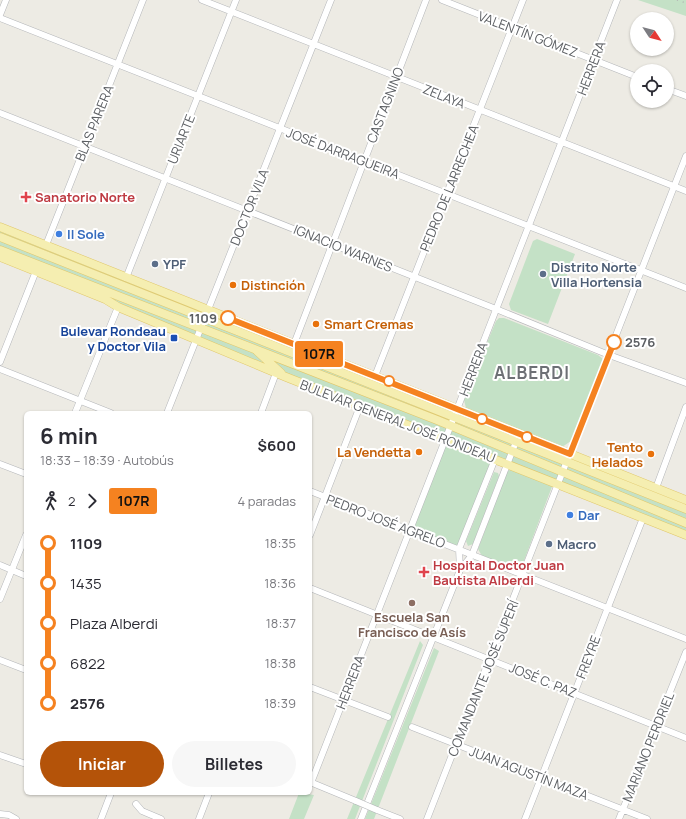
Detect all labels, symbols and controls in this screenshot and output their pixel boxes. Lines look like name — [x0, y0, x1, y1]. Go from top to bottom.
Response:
street label: VALENTÍN GÓMEZ — [476, 7, 580, 61]
north arrow — [630, 12, 674, 56]
map controls — [630, 12, 674, 108]
street label: HERRERA — [572, 38, 610, 98]
street label: CASTAGNINO — [362, 64, 408, 146]
button: locate — [630, 64, 674, 108]
street label: ZELAYA — [420, 79, 468, 113]
street label: BLAS PARERA — [71, 82, 117, 164]
street label: URIARTE — [163, 112, 199, 166]
street label: PEDRO DE LARRECHEA — [415, 122, 483, 254]
street label: JOSÉ DARRAGUEIRA — [284, 123, 402, 183]
street label: DOCTOR VILA — [225, 166, 273, 248]
place label: Sanatorio Norte — [35, 188, 135, 206]
marker: Sanatorio Norte — [20, 191, 32, 203]
street label: IGNACIO WARNES — [291, 220, 395, 276]
place label: Il Sole — [67, 225, 105, 243]
marker: Il Sole — [54, 229, 64, 239]
place label: YPF — [163, 255, 186, 273]
place label: Distrito Norte Villa Hortensia — [551, 258, 642, 291]
marker: YPF — [150, 259, 160, 269]
marker: Distrito Norte Villa Hortensia — [538, 269, 548, 279]
place label: Distinción — [241, 276, 305, 294]
marker: Distinción — [228, 280, 238, 290]
place label: 1109 — [189, 309, 217, 327]
marker: 1109 — [220, 310, 236, 326]
place label: Smart Cremas — [324, 315, 414, 333]
marker: Smart Cremas — [311, 319, 321, 329]
place label: Bulevar Rondeau y Doctor Vila — [60, 322, 166, 355]
marker: Bulevar Rondeau y Doctor Vila — [169, 333, 179, 343]
place label: 2576 — [625, 333, 655, 351]
marker: 2576 — [606, 334, 622, 350]
street label: HERRERA — [454, 339, 492, 399]
line badge: 107R — [291, 341, 347, 367]
text: 107R — [303, 344, 335, 363]
district label: ALBERDI — [494, 361, 570, 384]
street label: BULEVAR GENERAL JOSÉ RONDEAU — [298, 375, 498, 467]
unlabelled marker — [383, 375, 395, 387]
unlabelled marker — [476, 413, 488, 425]
text: 6 min — [40, 421, 98, 451]
unlabelled marker — [521, 431, 533, 443]
text: $600 — [258, 435, 296, 456]
place label: Tento Helados — [592, 438, 643, 471]
place label: La Vendetta — [337, 443, 411, 461]
marker: La Vendetta — [414, 447, 424, 457]
marker: Tento Helados — [646, 449, 656, 459]
text: 18:33 – 18:39 · Autobús — [40, 451, 174, 469]
icon: walk — [40, 490, 62, 512]
icon: forward — [81, 490, 103, 512]
street label: PEDRO JOSÉ AGRELO — [324, 490, 449, 552]
text: 107R — [117, 491, 149, 510]
text: 2 — [68, 492, 75, 510]
text: 4 paradas — [237, 492, 296, 510]
place label: Dar — [578, 506, 600, 524]
marker: Dar — [565, 510, 575, 520]
text: 1109 — [70, 533, 102, 554]
text: 18:35 — [265, 534, 296, 552]
place label: Macro — [557, 535, 596, 553]
marker: Macro — [544, 539, 554, 549]
place label: Hospital Doctor Juan Bautista Alberdi — [433, 556, 564, 589]
marker: Hospital Doctor Juan Bautista Alberdi — [418, 566, 430, 578]
text: 1435 — [70, 573, 102, 594]
text: 18:36 — [264, 574, 296, 592]
street label: COMANDANTE JOSÉ SUPERÍ — [443, 597, 523, 759]
marker: Escuela San Francisco de Asís — [407, 598, 417, 608]
place label: Escuela San Francisco de Asís — [358, 608, 466, 641]
text: Plaza Alberdi — [70, 613, 158, 634]
text: 18:37 — [266, 614, 296, 632]
street label: FREYRE — [572, 633, 604, 681]
street label: HERRERA — [331, 652, 369, 712]
text: 6822 — [70, 653, 105, 674]
text: 18:38 — [265, 654, 296, 672]
street label: JOSÉ C. PAZ — [507, 658, 579, 702]
street label: MARIANO PERDRIEL — [618, 689, 678, 805]
text: 2576 — [70, 693, 105, 714]
text: 18:39 — [264, 694, 296, 712]
button: Iniciar — [40, 741, 164, 787]
button: Billetes — [172, 741, 296, 787]
street label: JUAN AGUSTÍN MAZA — [467, 742, 591, 804]

